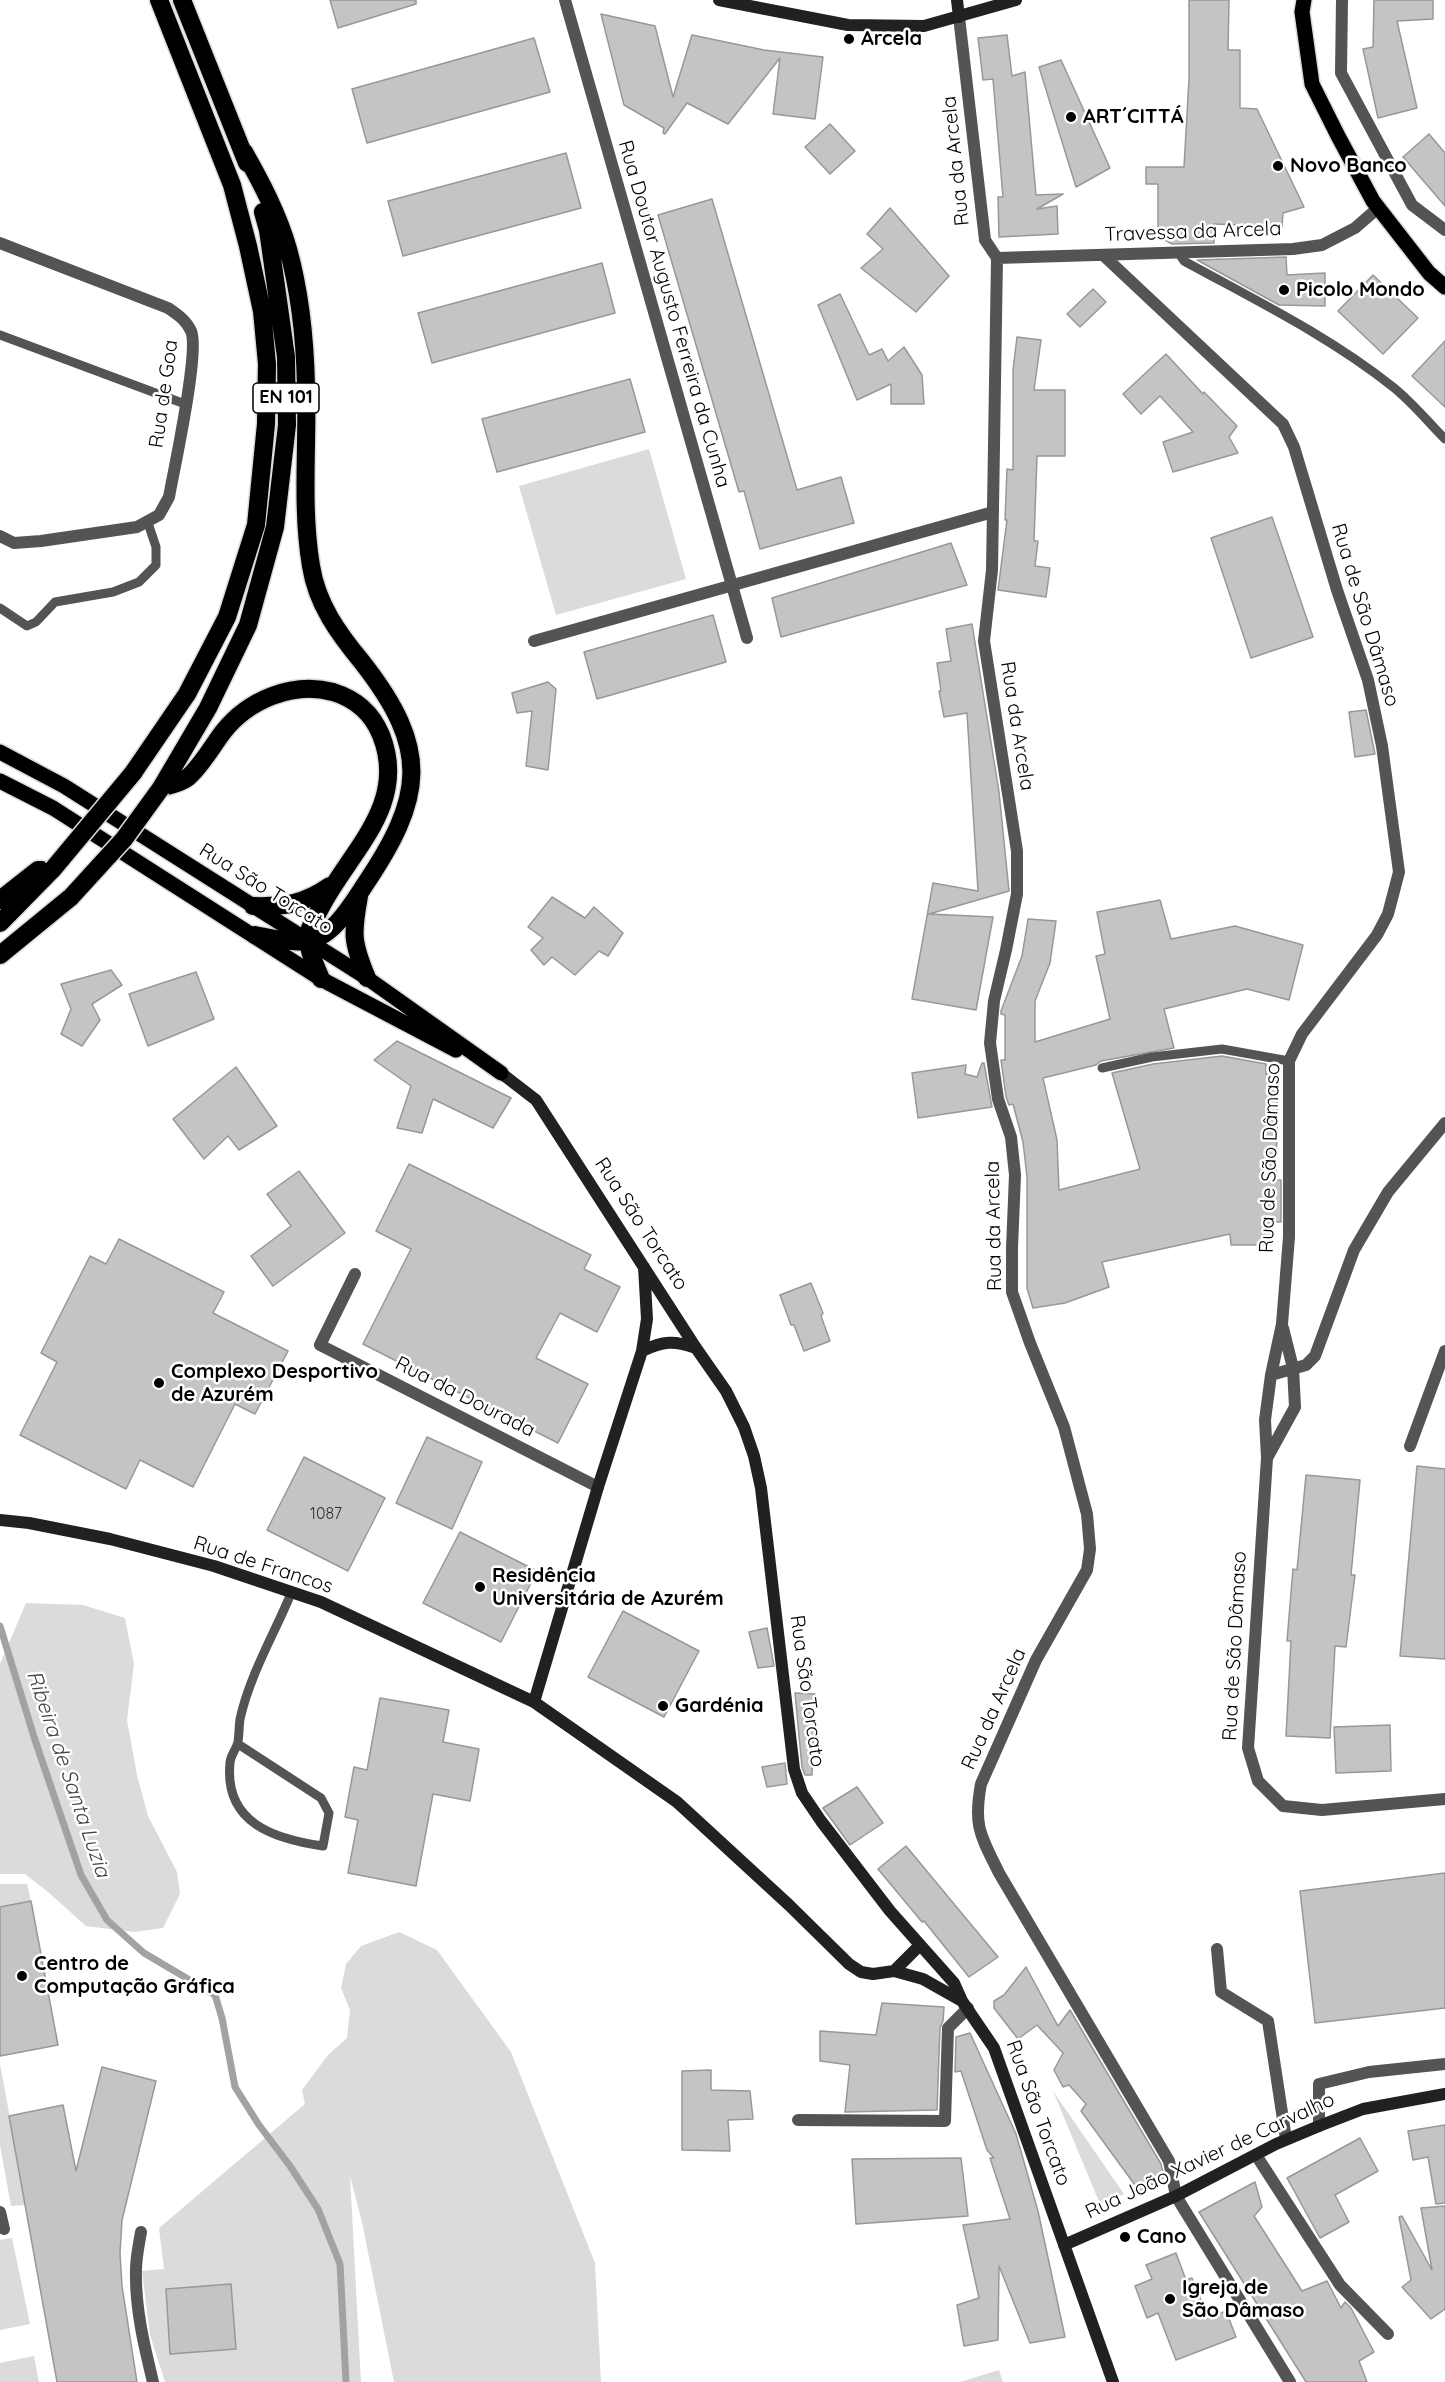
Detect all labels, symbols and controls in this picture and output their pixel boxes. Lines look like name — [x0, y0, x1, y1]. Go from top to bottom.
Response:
place label: Arcela — [861, 27, 922, 51]
marker: Arcela — [842, 32, 856, 46]
street label: Rua da Arcela — [937, 95, 975, 227]
place label: ART´CITTÁ — [1083, 105, 1183, 129]
marker: ART´CITTÁ — [1064, 110, 1078, 124]
street label: Rua Doutor Augusto Ferreira da Cunha — [613, 137, 735, 491]
place label: Novo Banco — [1290, 154, 1407, 178]
marker: Novo Banco — [1271, 159, 1285, 173]
street label: Travessa da Arcela — [1104, 217, 1282, 247]
place label: Picolo Mondo — [1296, 278, 1425, 302]
marker: Picolo Mondo — [1277, 283, 1291, 297]
street label: Rua de Goa — [145, 338, 183, 450]
road number: EN 101 — [253, 383, 319, 413]
street label: Rua de São Dâmaso — [1326, 521, 1404, 709]
street label: Rua da Arcela — [995, 660, 1039, 792]
street label: Rua São Torcato — [195, 838, 337, 940]
street label: Rua de São Dâmaso — [1255, 1063, 1285, 1253]
street label: Rua São Torcato — [589, 1153, 693, 1295]
street label: Rua da Arcela — [981, 1161, 1007, 1291]
street label: Rua da Dourada — [391, 1351, 539, 1443]
place label: Complexo Desportivo de Azurém — [171, 1360, 378, 1407]
marker: Complexo Desportivo de Azurém — [152, 1376, 166, 1390]
house number: 1087 — [310, 1504, 342, 1524]
street label: Rua de Francos — [190, 1531, 336, 1599]
street label: Rua de São Dâmaso — [1218, 1550, 1252, 1742]
place label: Residência Universitária de Azurém — [492, 1564, 724, 1611]
marker: Residência Universitária de Azurém — [473, 1580, 487, 1594]
street label: Rua São Torcato — [784, 1613, 830, 1769]
street label: Rua da Arcela — [957, 1645, 1031, 1773]
water label: Ribeira de Santa Luzia — [21, 1667, 115, 1881]
place label: Gardénia — [675, 1694, 764, 1718]
marker: Gardénia — [656, 1699, 670, 1713]
place label: Centro de Computação Gráfica — [34, 1952, 235, 1999]
marker: Centro de Computação Gráfica — [15, 1969, 29, 1983]
street label: Rua São Torcato — [1001, 2037, 1075, 2189]
street label: Rua João Xavier de Carvalho — [1082, 2088, 1338, 2224]
place label: Cano — [1137, 2225, 1186, 2249]
marker: Cano — [1118, 2230, 1132, 2244]
place label: Igreja de São Dâmaso — [1182, 2276, 1305, 2323]
marker: Igreja de São Dâmaso — [1163, 2292, 1177, 2306]

